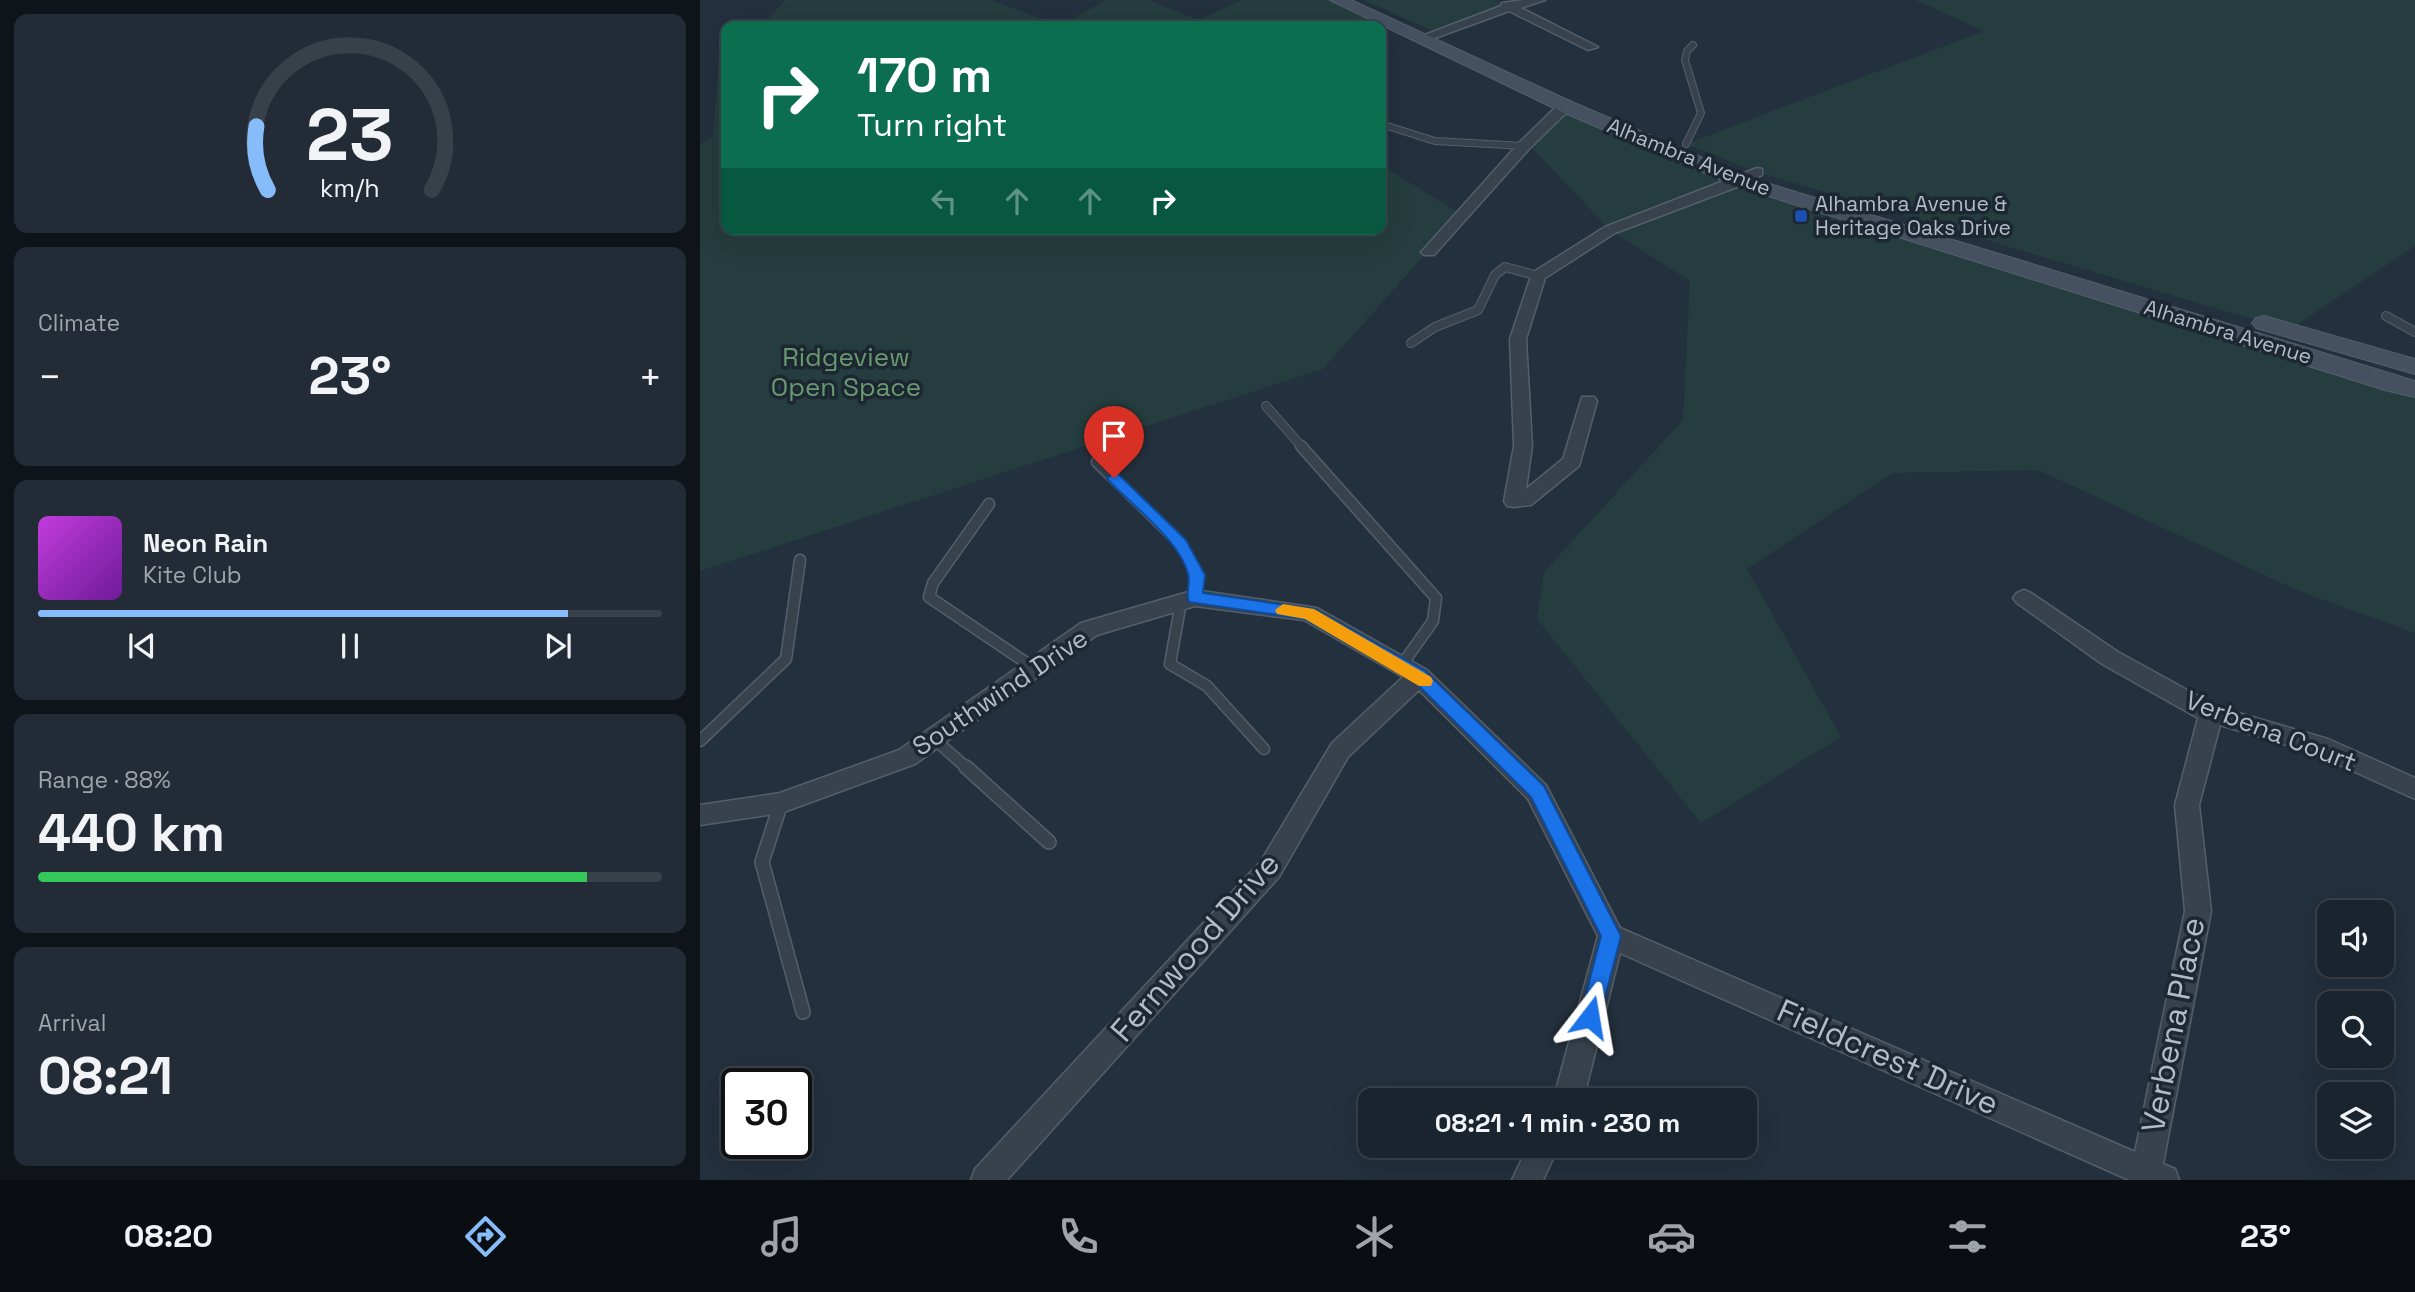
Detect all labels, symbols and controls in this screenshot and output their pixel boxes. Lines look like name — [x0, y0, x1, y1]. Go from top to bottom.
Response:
text: 170 m — [857, 44, 992, 106]
icon: right — [742, 49, 833, 140]
text: 23 — [306, 88, 394, 181]
text: Turn right — [857, 105, 1007, 145]
street label: Alhambra Avenue — [1604, 111, 1775, 202]
text: km/h — [320, 171, 380, 203]
icon: left — [925, 182, 963, 220]
icon: ahead — [998, 182, 1036, 220]
icon: ahead — [1071, 182, 1109, 220]
icon: right — [1144, 182, 1182, 220]
place label: Alhambra Avenue & Heritage Oaks Drive — [1815, 190, 2011, 241]
marker: Alhambra Avenue & Heritage Oaks Drive — [1793, 208, 1809, 224]
street label: Alhambra Avenue — [2141, 293, 2315, 370]
text: Climate — [38, 308, 120, 338]
park label: Ridgeview Open Space — [771, 340, 921, 404]
text: 23° — [309, 343, 392, 409]
text: − — [38, 353, 62, 401]
text: + — [638, 353, 662, 401]
pin — [1084, 406, 1144, 478]
icon: arrive — [1095, 417, 1133, 455]
text: Neon Rain — [143, 526, 268, 560]
text: Kite Club — [143, 560, 242, 590]
street label: Southwind Drive — [906, 621, 1094, 763]
icon: previous — [123, 627, 161, 665]
icon: pause — [331, 627, 369, 665]
icon: next — [539, 627, 577, 665]
street label: Verbena Court — [2181, 683, 2361, 779]
text: Range · 88% — [38, 765, 171, 795]
text: 440 km — [38, 800, 225, 866]
street label: Fernwood Drive — [1102, 844, 1288, 1050]
map controls — [2317, 900, 2394, 1159]
button: sound — [2317, 900, 2394, 977]
street label: Verbena Place — [2133, 914, 2213, 1136]
position arrow — [1553, 980, 1627, 1054]
street label: Fieldcrest Drive — [1771, 990, 2005, 1124]
button: search — [2317, 991, 2394, 1068]
text: Arrival — [38, 1008, 106, 1038]
text: 08:21 — [38, 1043, 173, 1109]
speed limit sign: 30 — [721, 1068, 812, 1159]
button: layers — [2317, 1082, 2394, 1159]
text: 08:21 · 1 min · 230 m — [1435, 1106, 1680, 1140]
icon: directions — [461, 1212, 510, 1261]
icon: music — [757, 1212, 806, 1261]
icon: phone — [1054, 1212, 1103, 1261]
icon: climate — [1350, 1212, 1399, 1261]
icon: car — [1647, 1212, 1696, 1261]
icon: filters — [1943, 1212, 1992, 1261]
text: 08:20 — [124, 1216, 213, 1256]
text: 23° — [2240, 1216, 2291, 1256]

